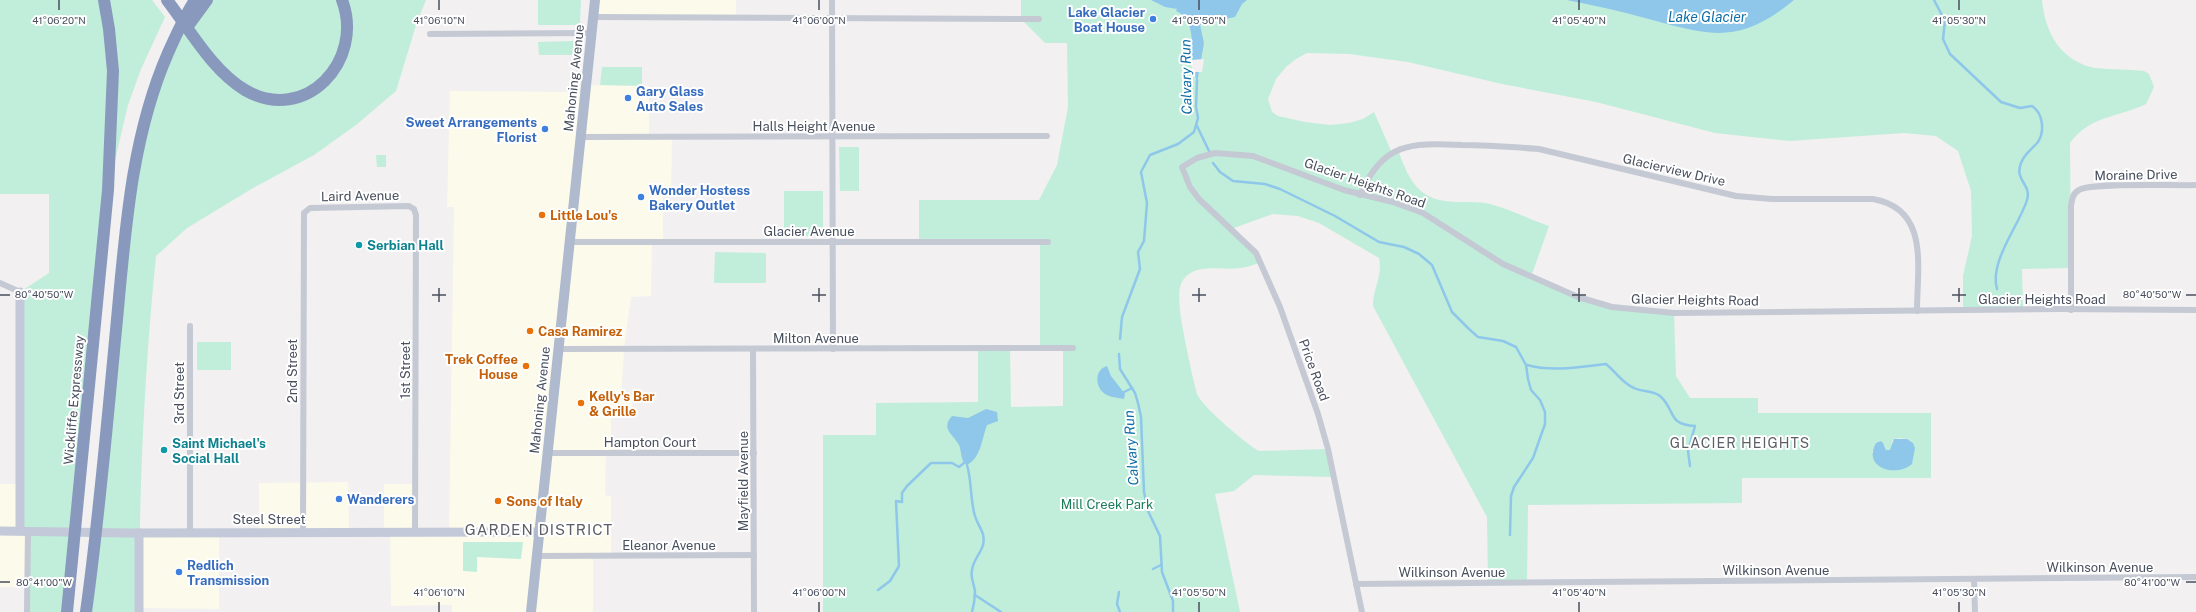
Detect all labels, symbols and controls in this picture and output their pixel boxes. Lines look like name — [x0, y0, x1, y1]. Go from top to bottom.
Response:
place label: Lake Glacier Boat House — [1068, 5, 1146, 35]
water label: Lake Glacier — [1668, 9, 1747, 25]
text: 41°06'20"N — [32, 14, 86, 26]
text: 41°06'10"N — [413, 14, 465, 26]
text: 41°06'00"N — [792, 14, 846, 26]
marker: Lake Glacier Boat House — [1148, 14, 1158, 24]
text: 41°05'50"N — [1172, 14, 1226, 26]
text: 41°05'40"N — [1552, 14, 1606, 26]
text: 41°05'30"N — [1932, 14, 1986, 26]
street label: Mahoning Avenue — [561, 24, 587, 132]
water label: Calvary Run — [1177, 39, 1195, 115]
place label: Gary Glass Auto Sales — [636, 84, 704, 114]
marker: Gary Glass Auto Sales — [623, 93, 633, 103]
place label: Sweet Arrangements Florist — [405, 115, 537, 145]
street label: Halls Height Avenue — [753, 119, 875, 134]
marker: Sweet Arrangements Florist — [540, 124, 550, 134]
street label: Glacierview Drive — [1621, 151, 1727, 189]
street label: Glacier Heights Road — [1302, 155, 1428, 211]
street label: Moraine Drive — [2094, 167, 2178, 183]
place label: Wonder Hostess Bakery Outlet — [649, 183, 750, 213]
street label: Laird Avenue — [321, 188, 399, 204]
marker: Wonder Hostess Bakery Outlet — [636, 192, 646, 202]
place label: Little Lou's — [550, 208, 618, 223]
marker: Little Lou's — [537, 210, 547, 220]
street label: Glacier Avenue — [763, 224, 855, 239]
place label: Serbian Hall — [367, 238, 444, 253]
marker: Serbian Hall — [354, 240, 364, 250]
text: 80°40'50"W — [15, 288, 74, 300]
text: 80°40'50"W — [2123, 288, 2182, 300]
street label: Glacier Heights Road — [1631, 291, 1759, 309]
street label: Glacier Heights Road — [1978, 292, 2106, 307]
place label: Casa Ramirez — [538, 324, 623, 339]
marker: Casa Ramirez — [525, 326, 535, 336]
street label: Milton Avenue — [773, 331, 859, 346]
street label: Wickliffe Expressway — [61, 335, 87, 465]
street label: Price Road — [1296, 337, 1332, 403]
street label: 2nd Street — [285, 339, 300, 403]
street label: 1st Street — [398, 341, 413, 399]
street label: Mahoning Avenue — [527, 346, 553, 454]
place label: Trek Coffee House — [445, 352, 518, 382]
marker: Trek Coffee House — [521, 361, 531, 371]
street label: 3rd Street — [172, 362, 187, 424]
place label: Kelly's Bar & Grille — [589, 389, 655, 419]
marker: Kelly's Bar & Grille — [576, 398, 586, 408]
water label: Calvary Run — [1120, 410, 1142, 486]
street label: Mayfield Avenue — [736, 431, 751, 531]
street label: Hampton Court — [604, 435, 696, 450]
district label: GLACIER HEIGHTS — [1670, 435, 1810, 451]
place label: Saint Michael's Social Hall — [172, 436, 266, 466]
marker: Saint Michael's Social Hall — [159, 445, 169, 455]
place label: Wanderers — [347, 492, 415, 507]
marker: Wanderers — [334, 494, 344, 504]
place label: Sons of Italy — [506, 494, 584, 509]
marker: Sons of Italy — [493, 496, 503, 506]
park label: Mill Creek Park — [1061, 497, 1153, 512]
street label: Steel Street — [232, 512, 306, 527]
district label: GARDEN DISTRICT — [465, 521, 613, 538]
street label: Eleanor Avenue — [622, 538, 716, 553]
place label: Redlich Transmission — [187, 558, 269, 588]
street label: Wilkinson Avenue — [2047, 560, 2153, 575]
street label: Wilkinson Avenue — [1723, 563, 1829, 578]
street label: Wilkinson Avenue — [1399, 565, 1505, 580]
marker: Redlich Transmission — [174, 567, 184, 577]
text: 80°41'00"W — [16, 576, 72, 588]
text: 80°41'00"W — [2124, 576, 2180, 588]
text: 41°06'10"N — [413, 586, 465, 598]
text: 41°06'00"N — [792, 586, 846, 598]
text: 41°05'50"N — [1172, 586, 1226, 598]
text: 41°05'40"N — [1552, 586, 1606, 598]
text: 41°05'30"N — [1932, 586, 1986, 598]

